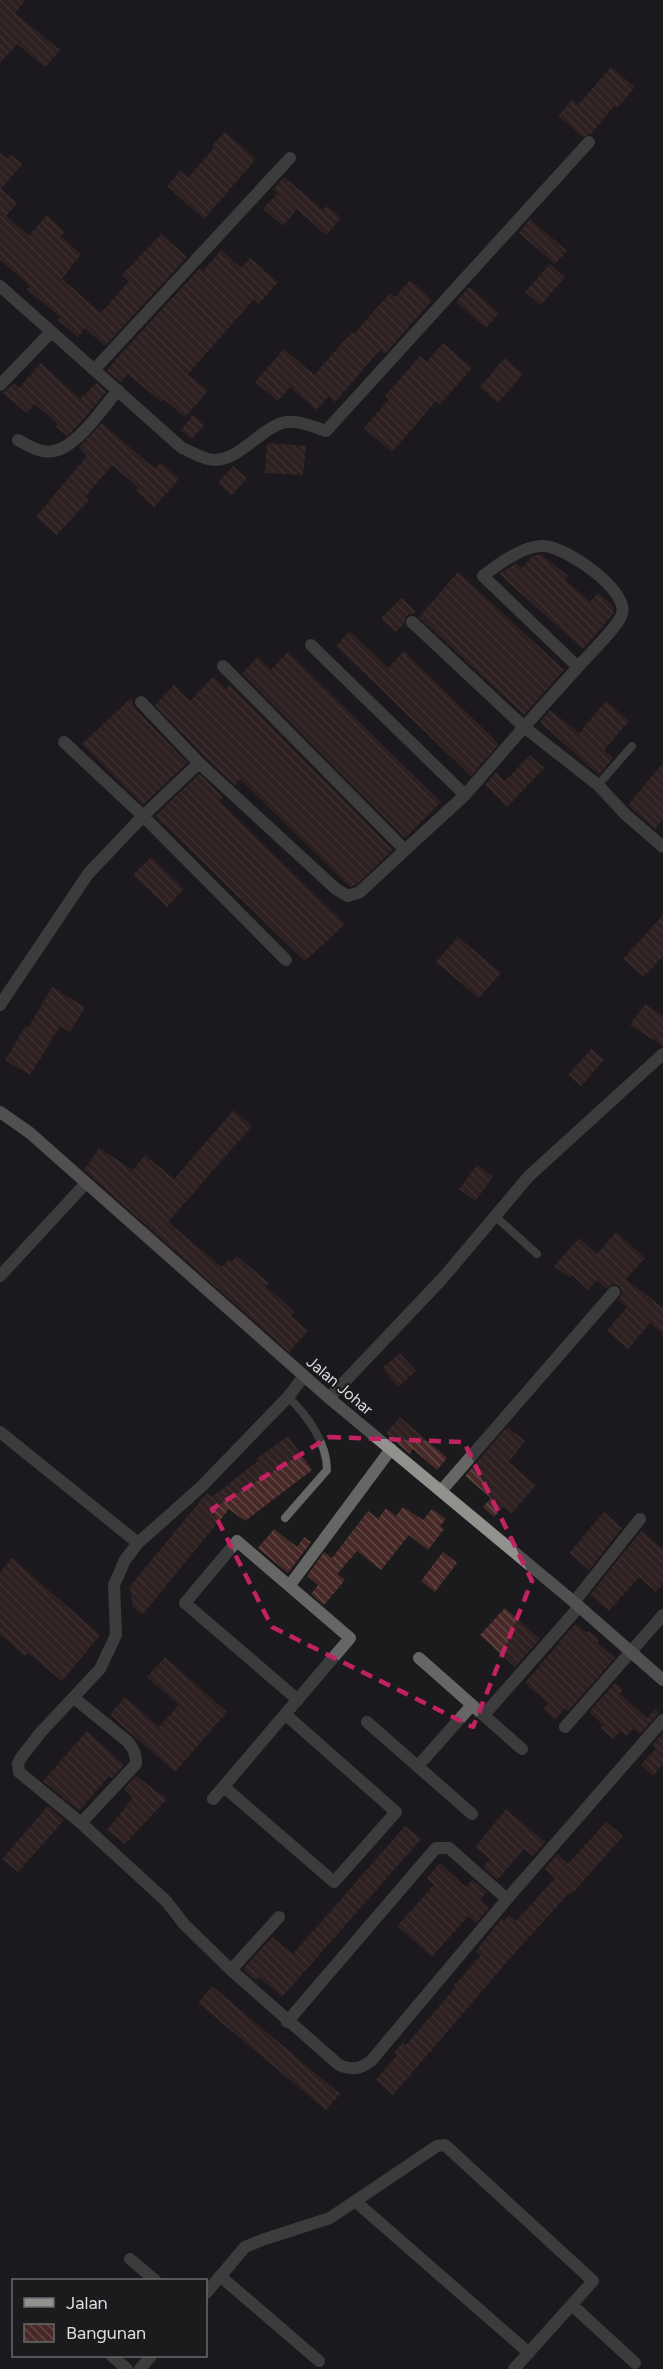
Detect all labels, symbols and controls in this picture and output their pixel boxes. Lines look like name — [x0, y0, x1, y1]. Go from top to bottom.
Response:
street label: Jalan Johar — [303, 1352, 377, 1419]
legend — [12, 2279, 207, 2357]
text: Jalan — [66, 2292, 108, 2314]
text: Bangunan — [66, 2322, 146, 2344]

